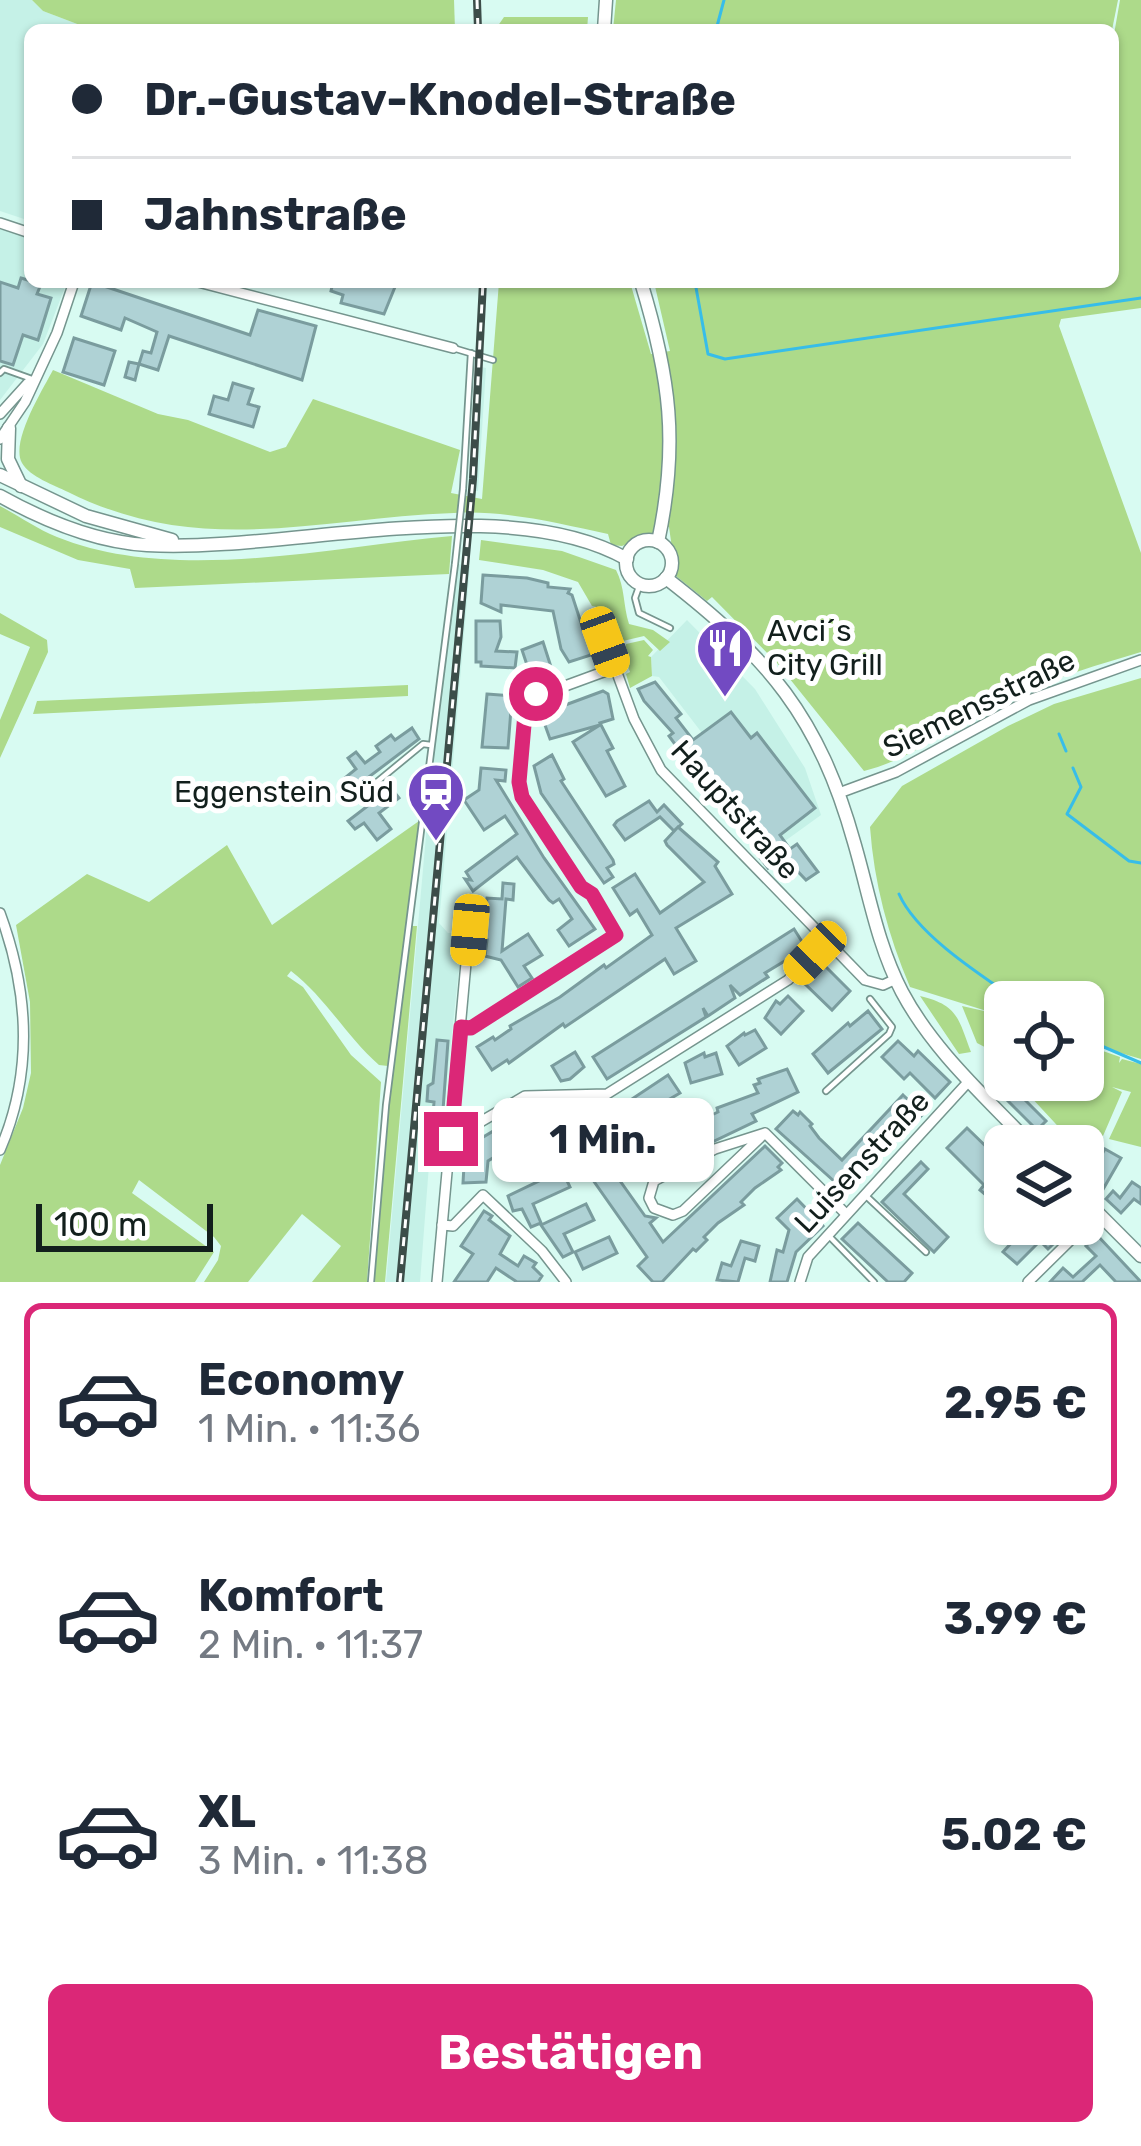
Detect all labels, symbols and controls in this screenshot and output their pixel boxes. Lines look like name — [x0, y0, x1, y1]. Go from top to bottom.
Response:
text: Dr.-Gustav-Knodel-Straße — [144, 73, 736, 126]
text: Jahnstraße — [144, 188, 407, 241]
car — [576, 602, 634, 682]
place label: Avci´s City Grill — [767, 613, 883, 683]
restaurant icon: Avci´s City Grill — [694, 617, 756, 699]
street label: Siemensstraße — [877, 642, 1081, 766]
route start — [509, 667, 563, 721]
street label: Hauptstraße — [663, 733, 807, 887]
station icon: Eggenstein Süd — [405, 761, 467, 843]
place label: Eggenstein Süd — [174, 774, 394, 810]
car — [449, 893, 491, 967]
car — [777, 915, 853, 991]
map controls — [984, 981, 1104, 1245]
button: locate — [984, 981, 1104, 1101]
street label: Luisenstraße — [787, 1083, 937, 1241]
callout: 1 Min. — [493, 1097, 715, 1181]
route end — [424, 1112, 478, 1166]
text: 1 Min. — [549, 1117, 657, 1163]
button: layers — [984, 1125, 1104, 1245]
scale bar — [36, 1198, 213, 1251]
text: 100 m — [54, 1205, 147, 1244]
icon: car — [54, 1348, 162, 1456]
text: Economy — [198, 1353, 404, 1406]
text: 2.95 € — [944, 1376, 1087, 1429]
text: 1 Min. · 11:36 — [198, 1406, 420, 1452]
icon: car — [54, 1564, 162, 1672]
text: Komfort — [198, 1569, 384, 1622]
text: 3.99 € — [944, 1592, 1087, 1645]
text: 2 Min. · 11:37 — [198, 1622, 423, 1668]
icon: car — [54, 1780, 162, 1888]
text: XL — [198, 1785, 256, 1838]
text: 5.02 € — [941, 1808, 1087, 1861]
text: 3 Min. · 11:38 — [198, 1838, 428, 1884]
button: Bestätigen — [48, 1984, 1093, 2122]

